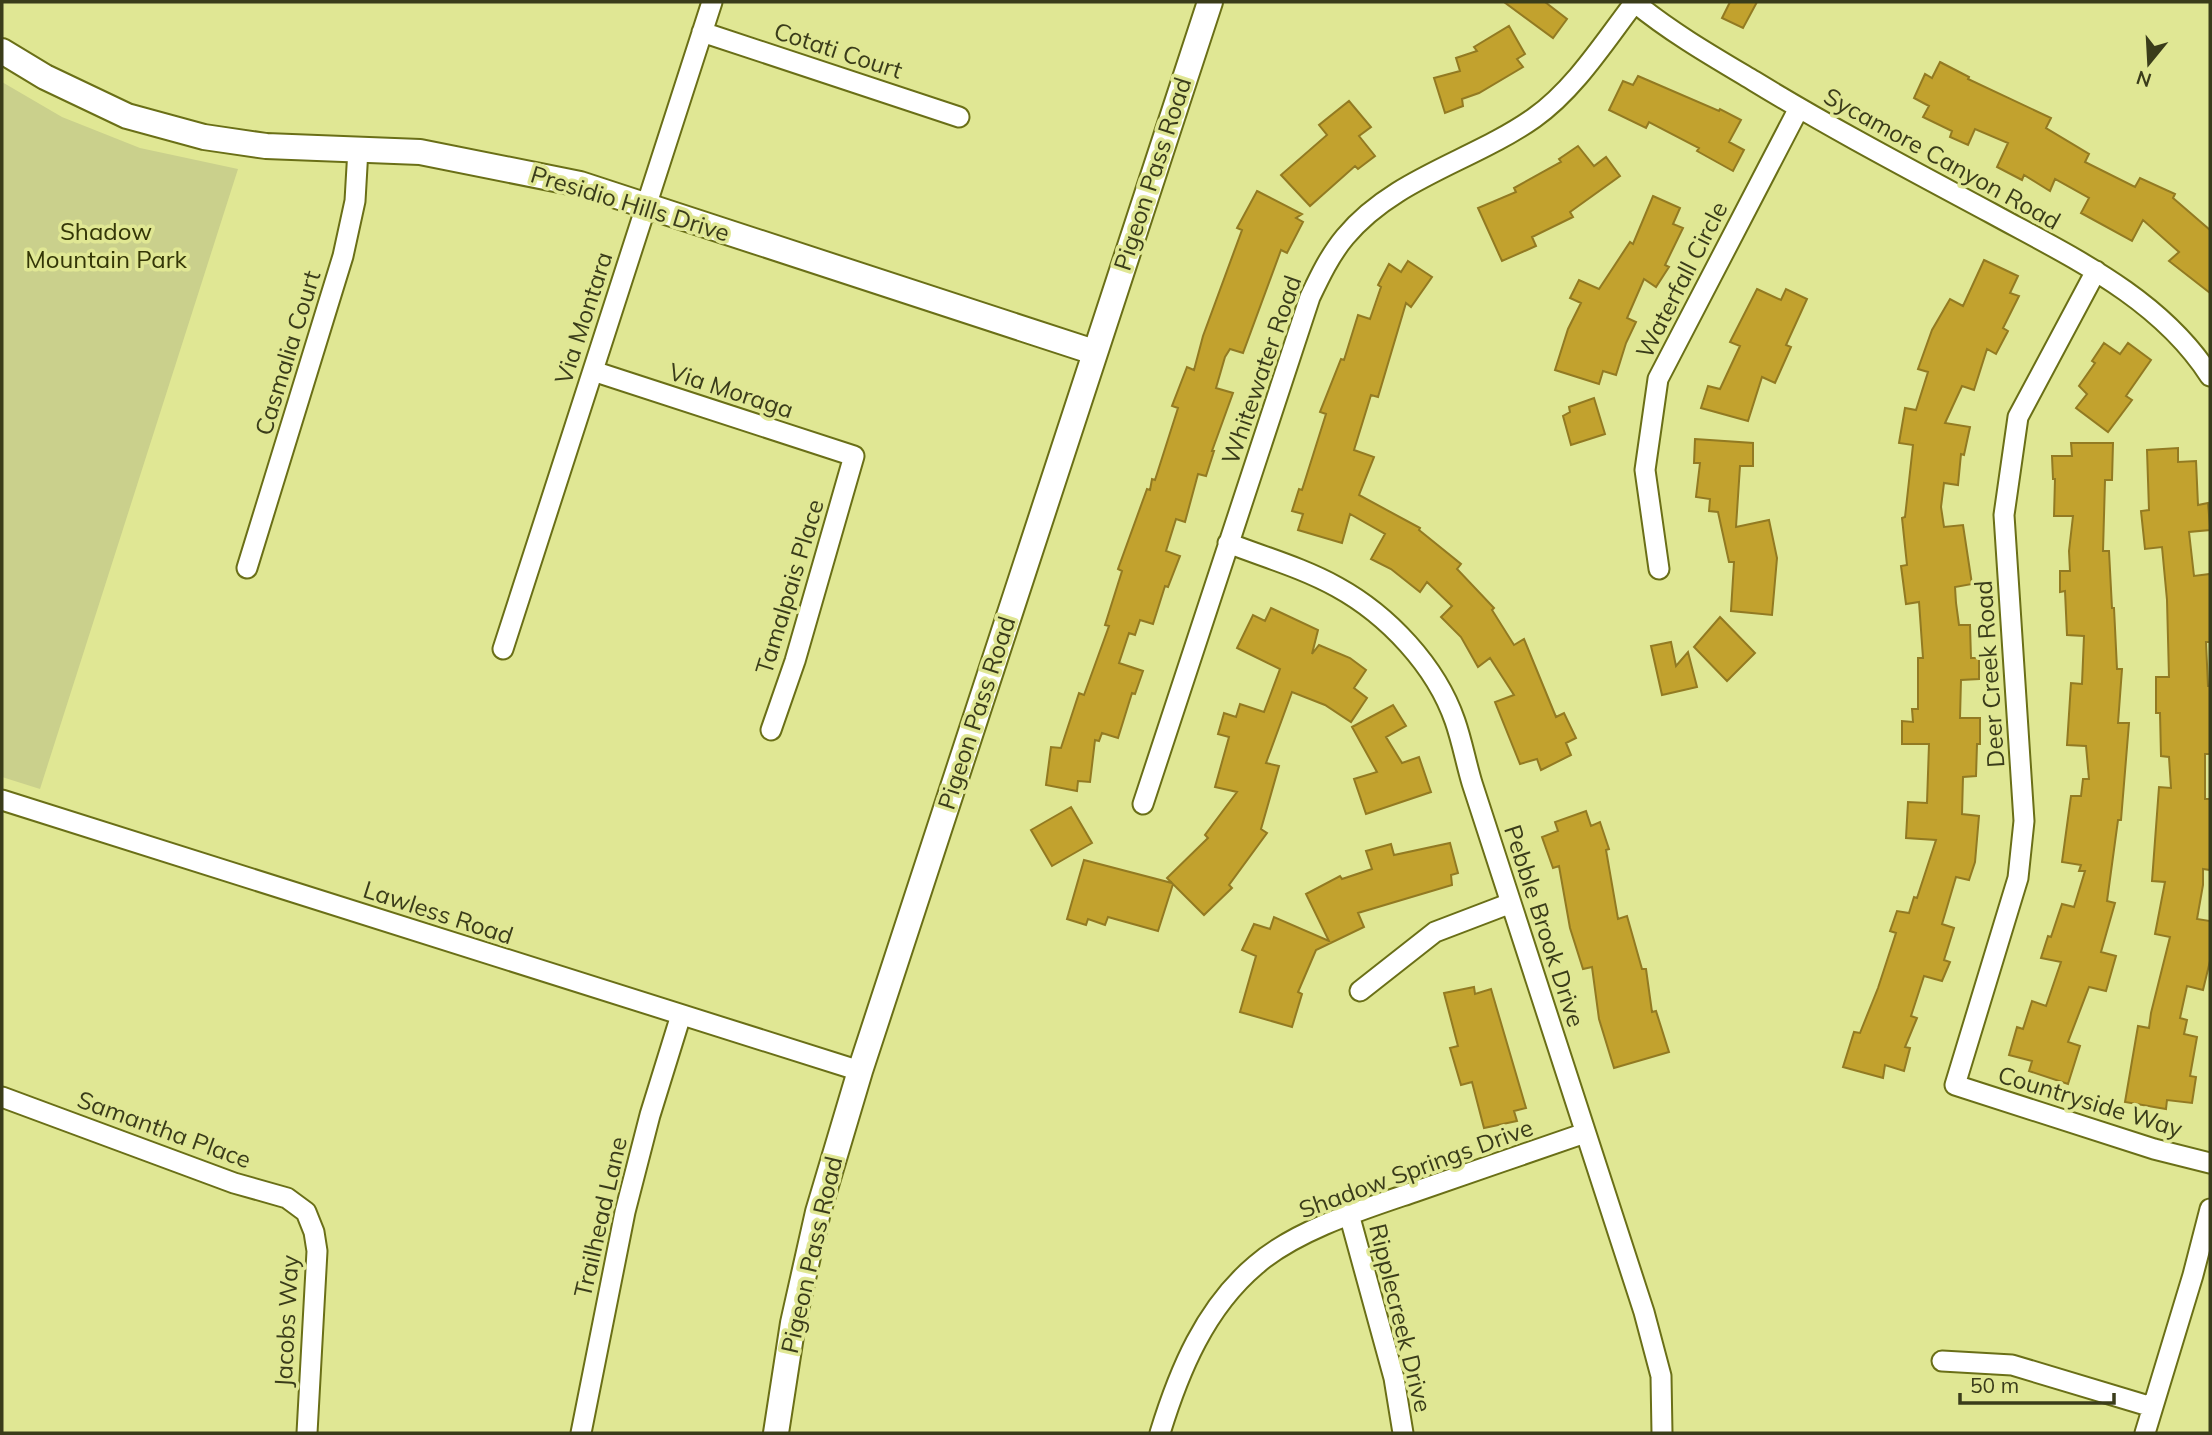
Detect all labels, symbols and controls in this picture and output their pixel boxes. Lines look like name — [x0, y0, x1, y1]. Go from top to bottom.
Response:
street label: Cotati Court — [770, 15, 906, 85]
north arrow — [2114, 28, 2184, 98]
text: N — [2133, 66, 2154, 93]
street label: Pigeon Pass Road — [1107, 73, 1197, 274]
street label: Sycamore Canyon Road — [1819, 81, 2066, 236]
street label: Presidio Hills Drive — [527, 159, 733, 248]
street label: Waterfall Circle — [1629, 196, 1733, 363]
park label: Shadow Mountain Park — [25, 216, 187, 274]
street label: Via Montara — [548, 248, 619, 388]
street label: Casmalia Court — [248, 267, 326, 439]
street label: Whitewater Road — [1215, 271, 1307, 468]
street label: Via Moraga — [665, 356, 797, 424]
street label: Tamalpais Place — [748, 496, 830, 678]
street label: Deer Creek Road — [1967, 579, 2011, 769]
street label: Pigeon Pass Road — [931, 612, 1021, 813]
street label: Pebble Brook Drive — [1498, 821, 1592, 1031]
street label: Lawless Road — [360, 874, 517, 950]
street label: Countryside Way — [1994, 1059, 2186, 1143]
street label: Samantha Place — [73, 1084, 255, 1174]
street label: Shadow Springs Drive — [1295, 1112, 1537, 1224]
street label: Trailhead Lane — [567, 1134, 633, 1300]
street label: Pigeon Pass Road — [774, 1153, 848, 1356]
street label: Ripplecreek Drive — [1363, 1220, 1439, 1415]
street label: Jacobs Way — [268, 1254, 304, 1388]
scale bar — [1960, 1362, 2114, 1406]
text: 50 m — [1970, 1372, 2019, 1398]

